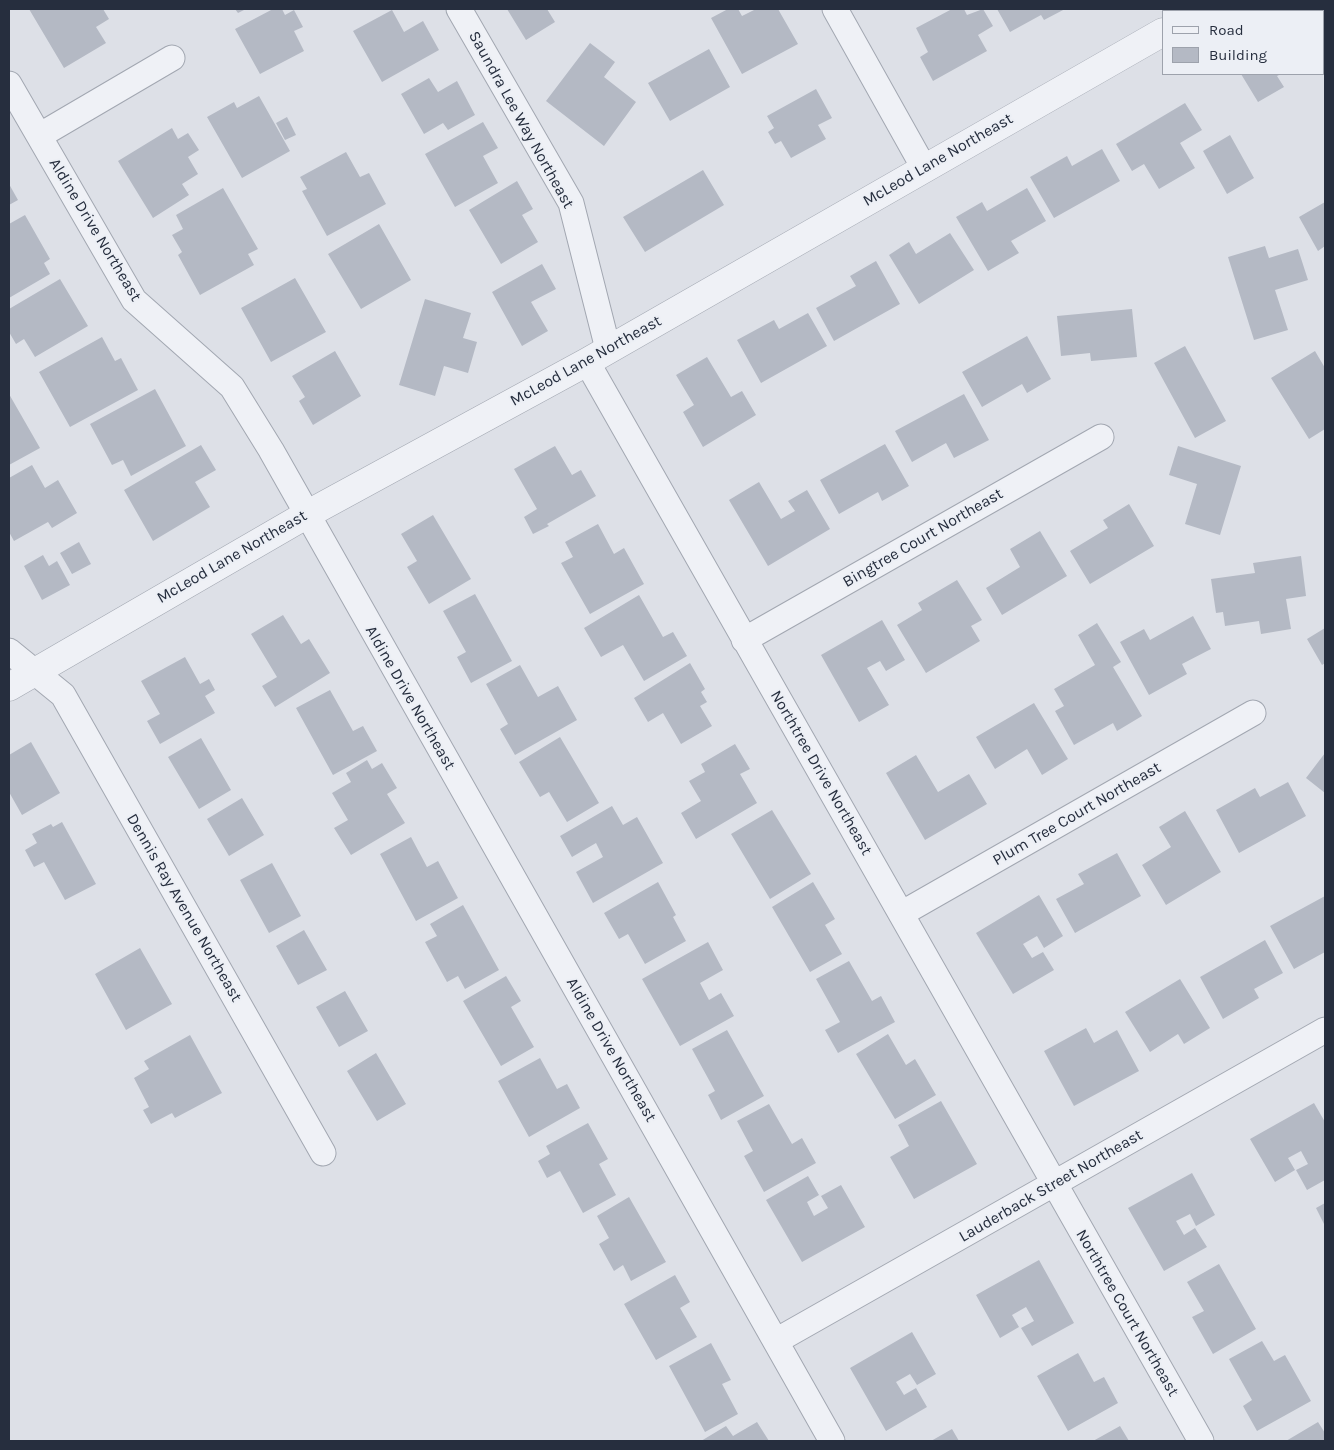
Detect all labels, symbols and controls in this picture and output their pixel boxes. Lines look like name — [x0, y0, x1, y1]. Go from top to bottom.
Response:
legend — [1162, 10, 1324, 75]
text: Road — [1209, 21, 1244, 39]
street label: Saundra Lee Way Northeast — [464, 28, 578, 212]
text: Building — [1209, 46, 1267, 64]
street label: McLeod Lane Northeast — [860, 109, 1016, 211]
street label: Aldine Drive Northeast — [45, 155, 145, 305]
street label: McLeod Lane Northeast — [507, 311, 665, 411]
street label: Bingtree Court Northeast — [839, 484, 1007, 592]
street label: McLeod Lane Northeast — [154, 506, 310, 608]
street label: Aldine Drive Northeast — [361, 622, 459, 774]
street label: Northtree Drive Northeast — [766, 687, 876, 859]
street label: Plum Tree Court Northeast — [989, 758, 1165, 870]
street label: Dennis Ray Avenue Northeast — [122, 811, 246, 1005]
street label: Aldine Drive Northeast — [562, 974, 660, 1126]
street label: Lauderback Street Northeast — [956, 1125, 1146, 1247]
street label: Northtree Court Northeast — [1071, 1226, 1183, 1400]

